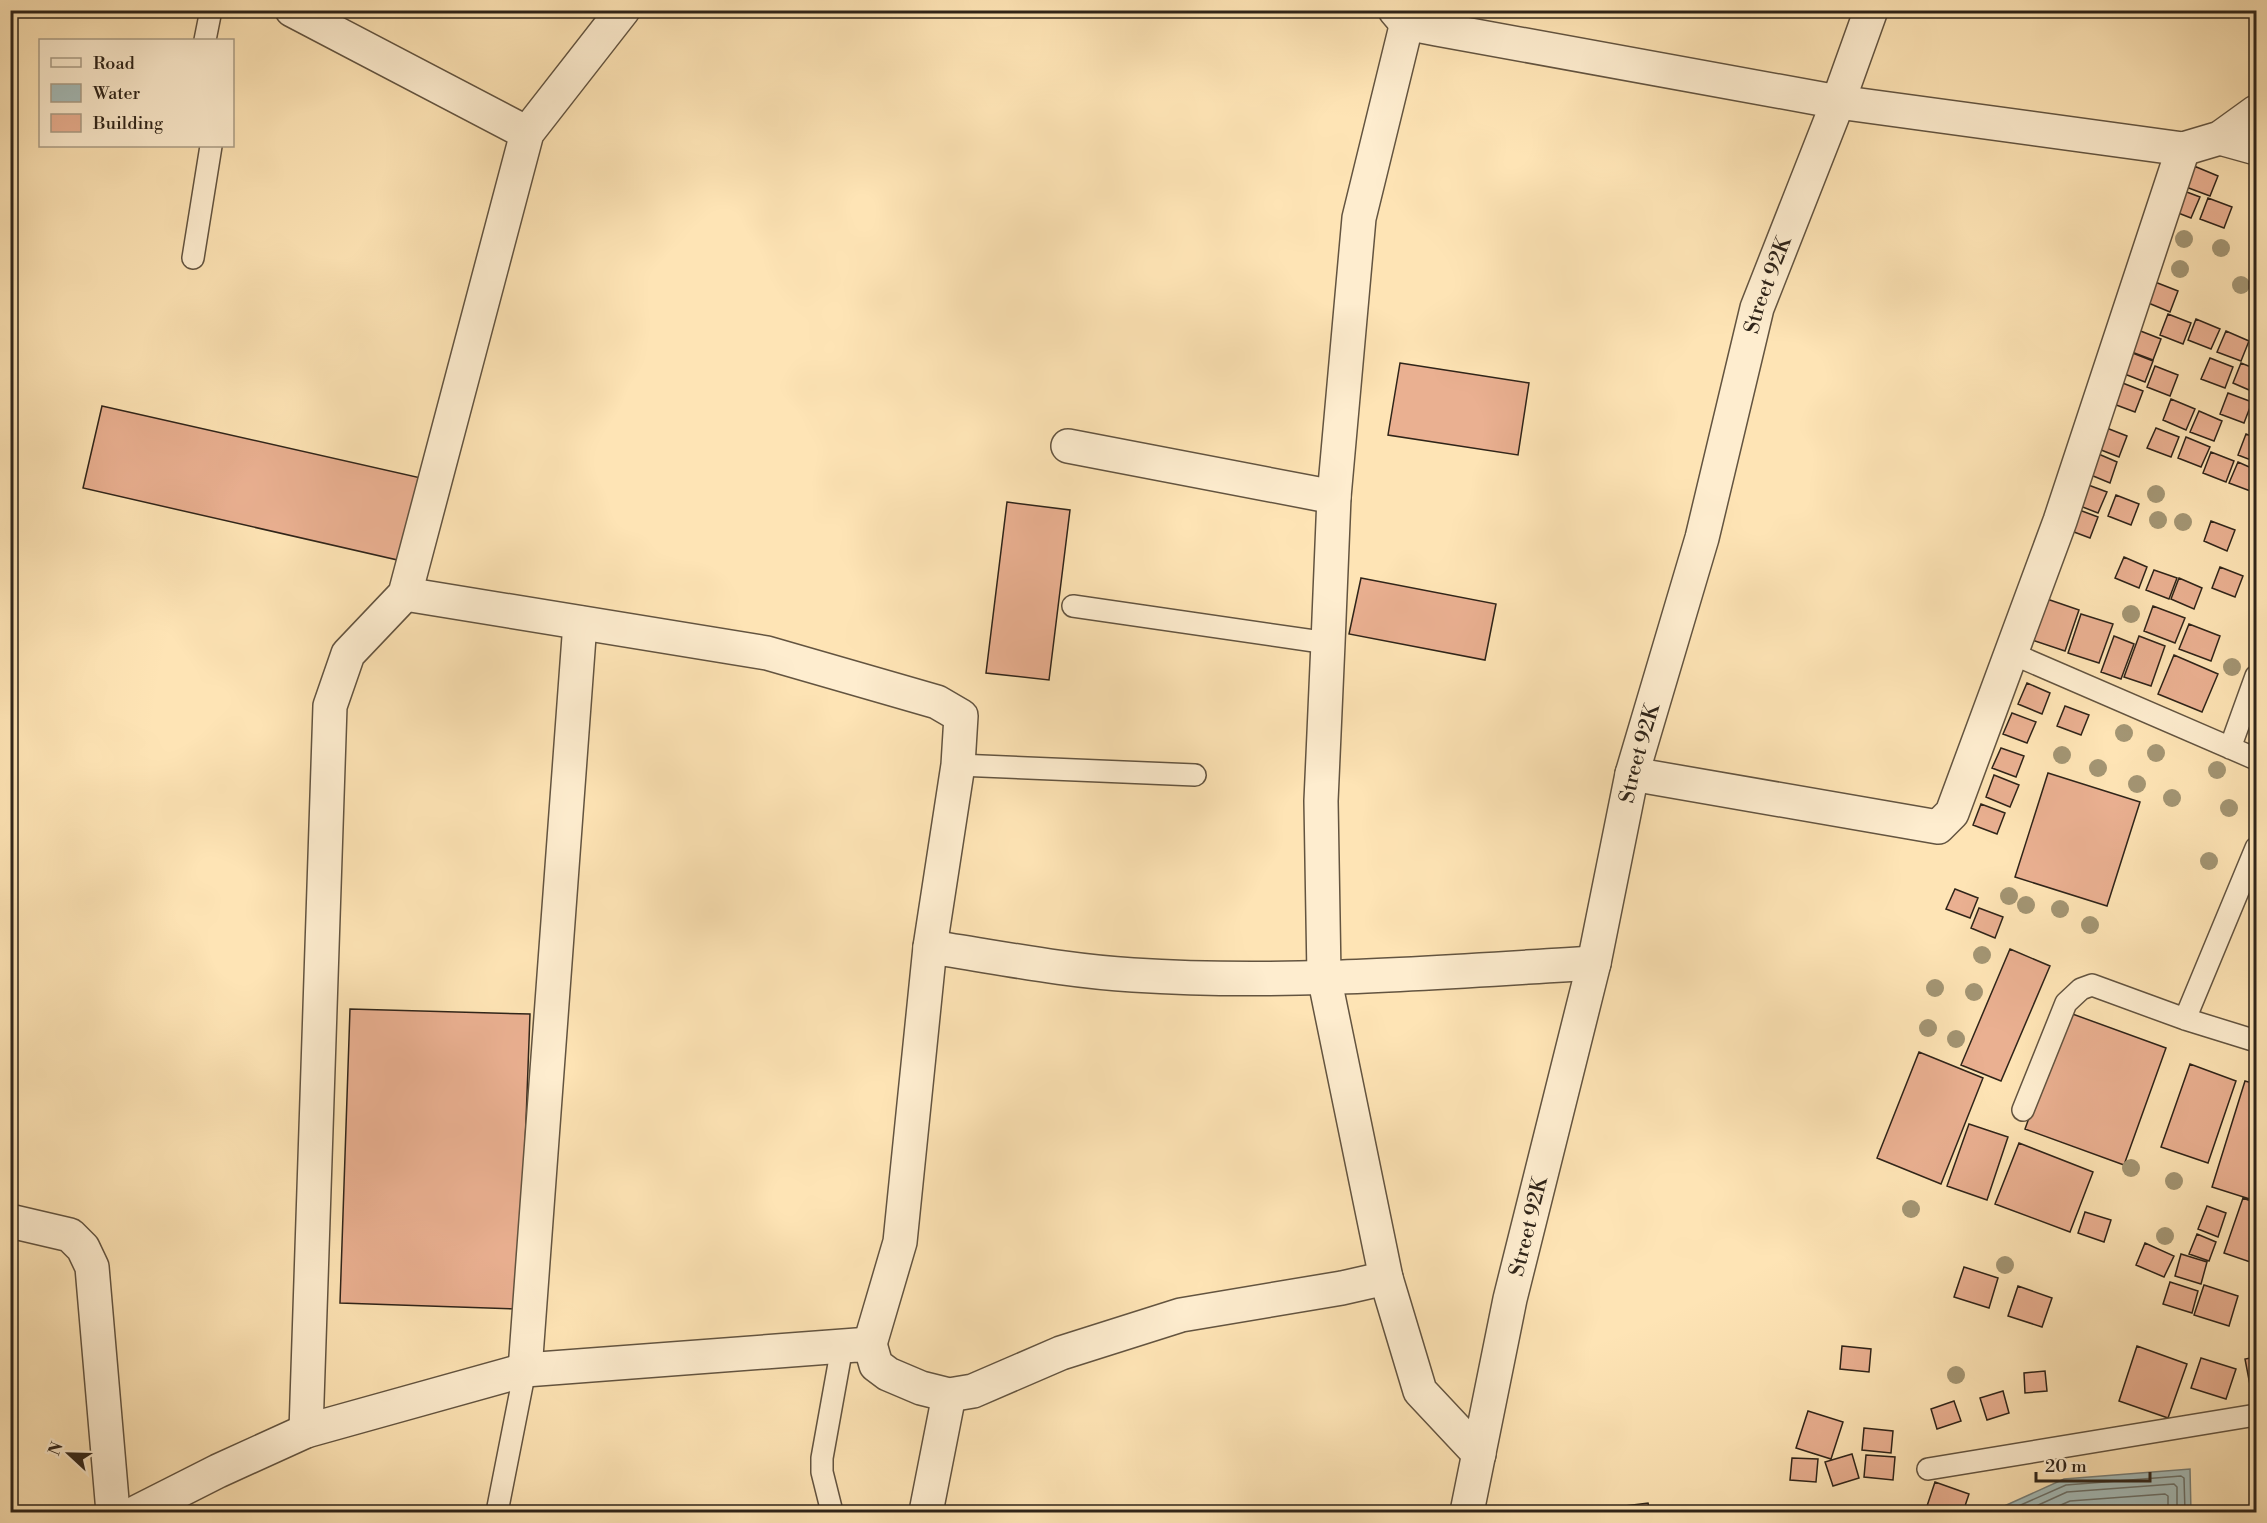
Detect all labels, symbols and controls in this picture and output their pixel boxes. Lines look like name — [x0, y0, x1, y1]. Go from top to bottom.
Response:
legend — [39, 39, 234, 147]
text: Road — [93, 52, 136, 75]
text: Water — [92, 82, 141, 105]
text: Building — [92, 112, 164, 135]
street label: Street 92K — [1739, 232, 1798, 336]
street label: Street 92K — [1614, 700, 1666, 805]
street label: Street 92K — [1504, 1173, 1554, 1279]
north arrow — [39, 1424, 99, 1484]
text: N — [44, 1439, 68, 1458]
scale bar — [2036, 1445, 2150, 1483]
text: 20 m — [2045, 1455, 2087, 1478]

